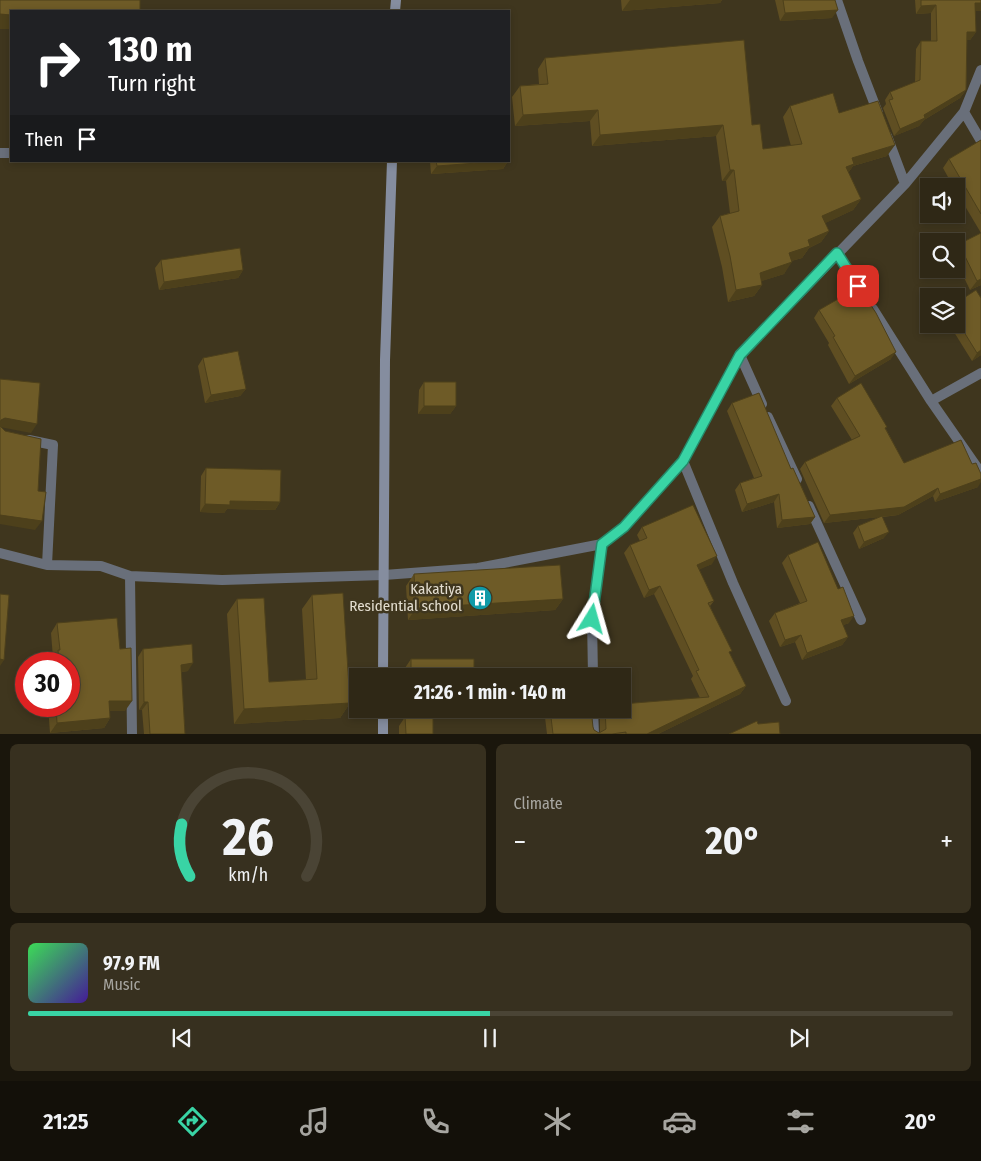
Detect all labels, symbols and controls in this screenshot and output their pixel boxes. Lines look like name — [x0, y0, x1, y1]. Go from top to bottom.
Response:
text: 130 m — [108, 28, 192, 70]
icon: right — [25, 30, 90, 95]
text: Turn right — [108, 70, 196, 97]
icon: arrive — [73, 125, 101, 153]
text: Then — [25, 128, 63, 151]
map controls — [920, 178, 965, 333]
button: sound — [920, 178, 965, 223]
button: search — [920, 233, 965, 278]
pin — [837, 265, 879, 307]
icon: arrive — [844, 272, 872, 300]
button: layers — [920, 288, 965, 333]
place label: Kakatiya Residential school — [349, 580, 462, 615]
building icon: Kakatiya Residential school — [467, 585, 493, 611]
position arrow — [565, 592, 617, 644]
speed limit sign: 30 — [15, 652, 80, 717]
text: 21:26 · 1 min · 140 m — [414, 681, 566, 704]
text: Climate — [514, 794, 563, 813]
text: 26 — [221, 806, 273, 869]
text: 20° — [705, 818, 761, 864]
text: − — [514, 825, 526, 858]
text: + — [940, 825, 953, 858]
text: km/h — [228, 864, 268, 886]
text: 97.9 FM — [103, 952, 160, 975]
text: Music — [103, 975, 140, 994]
icon: previous — [168, 1024, 196, 1052]
icon: pause — [476, 1024, 504, 1052]
icon: next — [785, 1024, 813, 1052]
icon: directions — [175, 1104, 210, 1139]
icon: music — [297, 1104, 332, 1139]
icon: phone — [418, 1104, 453, 1139]
icon: climate — [540, 1104, 575, 1139]
icon: car — [662, 1104, 697, 1139]
icon: filters — [783, 1104, 818, 1139]
text: 21:25 — [43, 1108, 88, 1135]
text: 20° — [905, 1108, 938, 1135]

